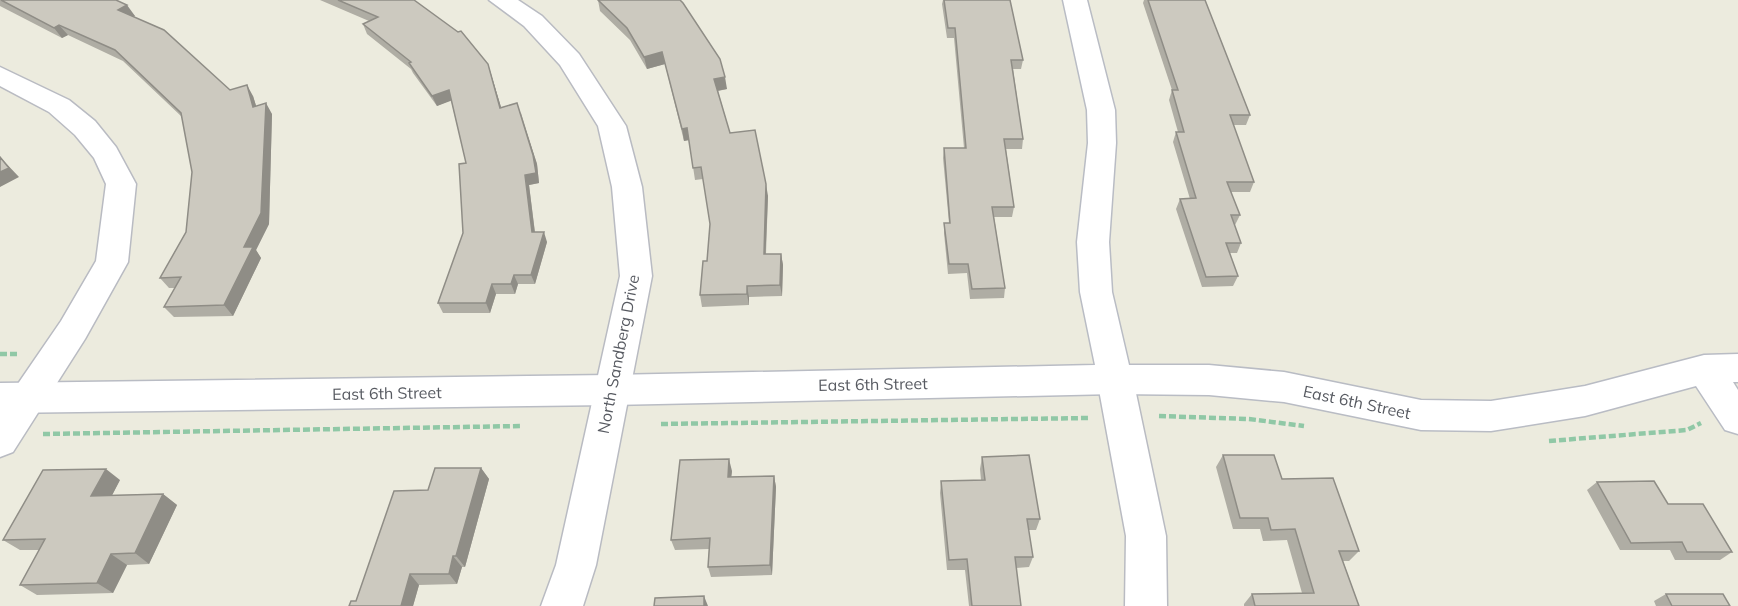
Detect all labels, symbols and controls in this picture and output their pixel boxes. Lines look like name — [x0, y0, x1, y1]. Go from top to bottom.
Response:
street label: North Sandberg Drive — [593, 273, 643, 435]
street label: East 6th Street — [818, 373, 928, 395]
street label: East 6th Street — [1301, 381, 1413, 423]
street label: East 6th Street — [332, 382, 442, 404]

